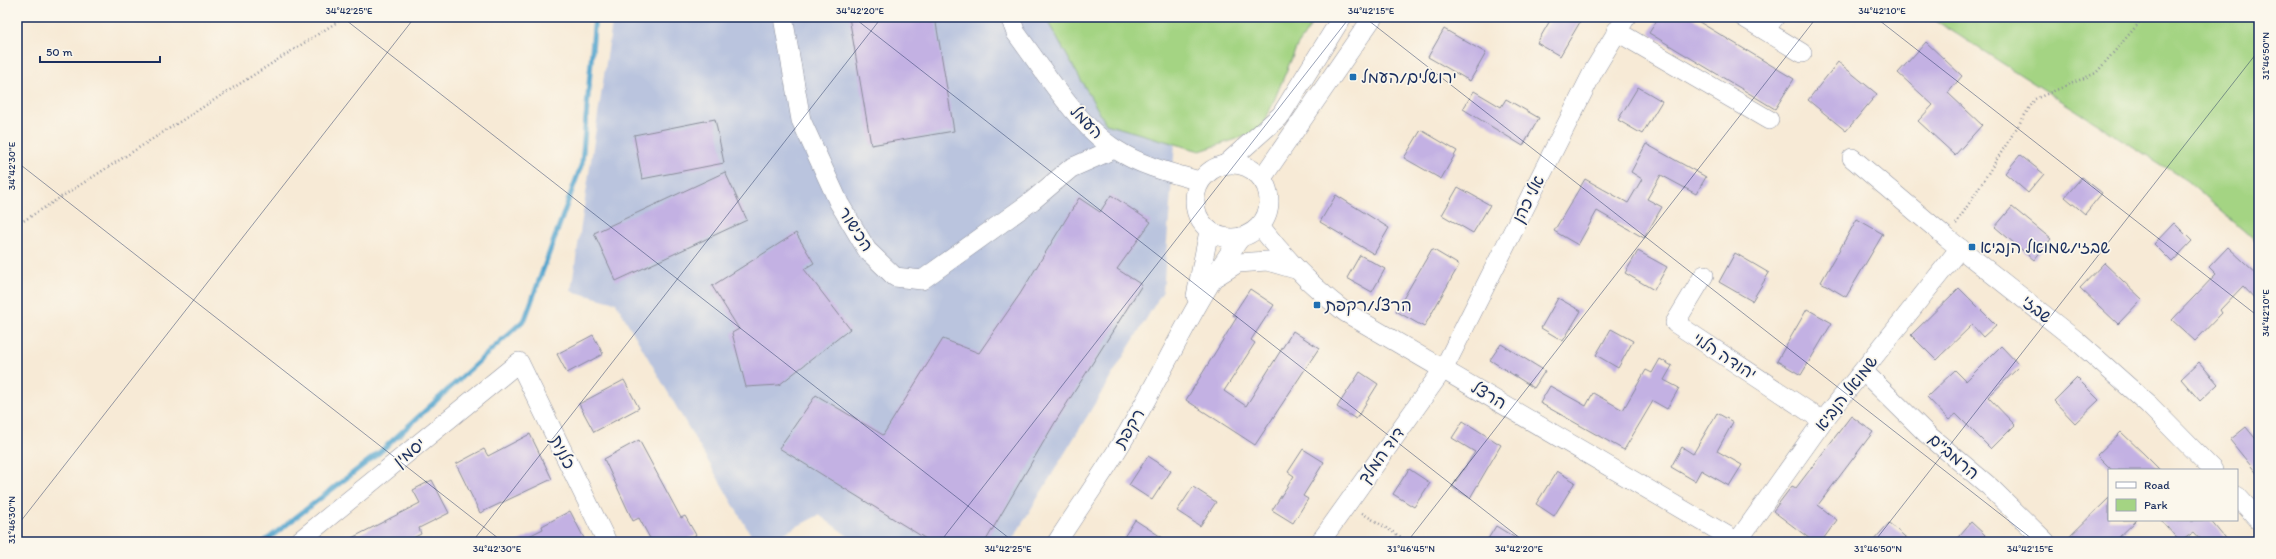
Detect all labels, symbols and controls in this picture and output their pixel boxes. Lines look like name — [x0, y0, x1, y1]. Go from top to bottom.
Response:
text: 34°42'25"E — [325, 4, 373, 17]
text: 34°42'20"E — [836, 4, 885, 17]
text: 34°42'15"E — [1348, 4, 1395, 17]
text: 34°42'10"E — [1858, 4, 1906, 17]
text: 31°46'50"N — [2259, 32, 2272, 80]
scale bar — [40, 38, 160, 64]
text: 50 m — [46, 45, 72, 59]
place label: ירושלים/העמל — [1361, 67, 1457, 87]
marker: ירושלים/העמל — [1348, 72, 1358, 82]
street label: העמל — [1066, 101, 1108, 143]
text: 34°42'30"E — [5, 141, 18, 190]
street label: אלי כהן — [1508, 172, 1549, 226]
street label: הכישור — [834, 203, 878, 255]
place label: שבזי/שמואל הנביא — [1980, 237, 2110, 257]
marker: שבזי/שמואל הנביא — [1967, 242, 1977, 252]
text: 34°42'10"E — [2259, 289, 2272, 337]
street label: שבזי — [2018, 291, 2056, 327]
place label: הרצל/רקפת — [1324, 295, 1412, 316]
marker: הרצל/רקפת — [1312, 300, 1322, 310]
street label: יהודה הלוי — [1690, 328, 1760, 384]
street label: שמואל הנביא — [1810, 351, 1882, 435]
street label: הרצל — [1468, 377, 1510, 413]
street label: רקפת — [1109, 405, 1149, 453]
street label: דוד המלך — [1354, 423, 1409, 488]
street label: הרמב"ם — [1925, 429, 1983, 483]
street label: כלנית — [546, 432, 580, 472]
street label: יסמין — [389, 433, 430, 472]
legend — [2108, 469, 2238, 521]
text: Road — [2144, 478, 2170, 492]
text: 31°46'30"N — [5, 496, 18, 544]
text: Park — [2144, 498, 2168, 512]
text: 34°42'30"E — [473, 542, 522, 555]
text: 34°42'25"E — [984, 542, 1032, 555]
text: 31°46'45"N — [1387, 542, 1435, 555]
text: 34°42'20"E — [1495, 542, 1544, 555]
text: 31°46'50"N — [1854, 542, 1902, 555]
text: 34°42'15"E — [2007, 542, 2054, 555]

